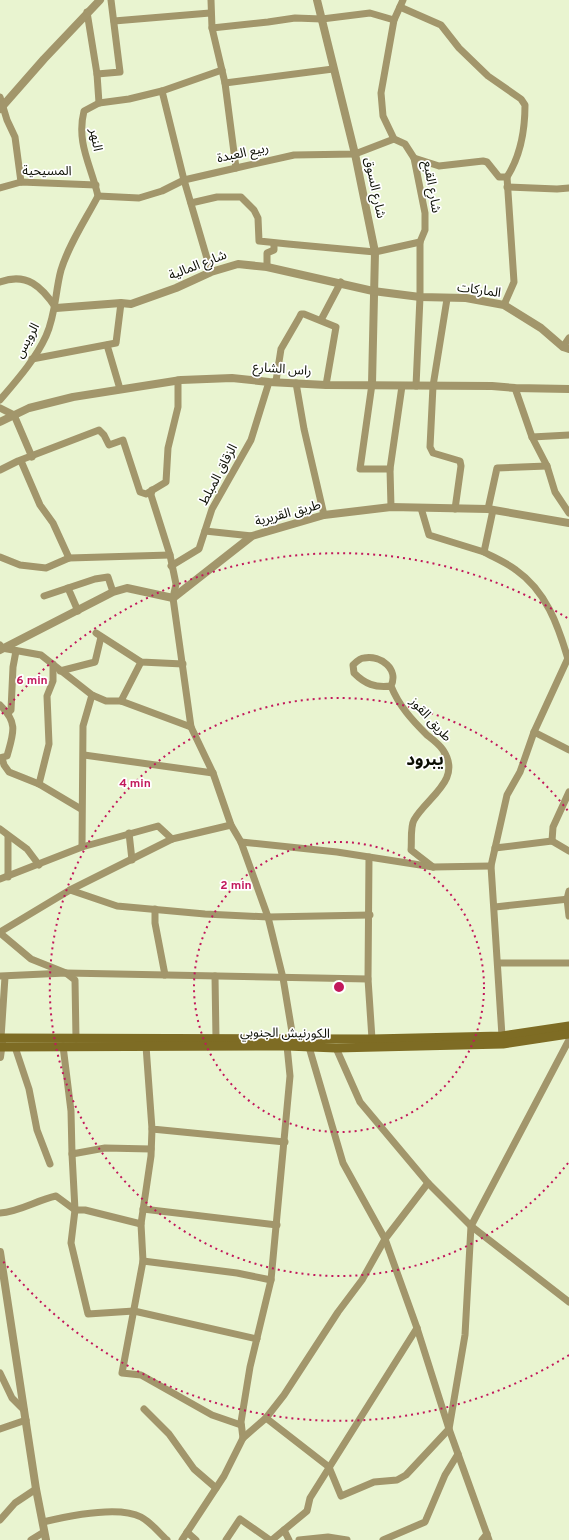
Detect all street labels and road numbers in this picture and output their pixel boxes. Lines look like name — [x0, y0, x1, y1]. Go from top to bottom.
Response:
street label: النهر — [85, 126, 105, 153]
street label: ربيع العبدة — [216, 141, 271, 168]
street label: شارع السوق — [359, 156, 388, 220]
street label: شارع القبع — [418, 160, 443, 214]
street label: المسيحية — [22, 164, 72, 180]
street label: شارع المالية — [167, 248, 230, 285]
street label: الماركات — [456, 280, 502, 302]
street label: الرويس — [12, 321, 44, 361]
street label: راس الشارع — [252, 360, 312, 381]
street label: الزقاق المبلط — [196, 442, 242, 508]
street label: طريق القريرية — [253, 497, 323, 530]
street label: طريق القوز — [405, 694, 454, 746]
street label: الكورنيش الجنوبي — [240, 1025, 330, 1044]

